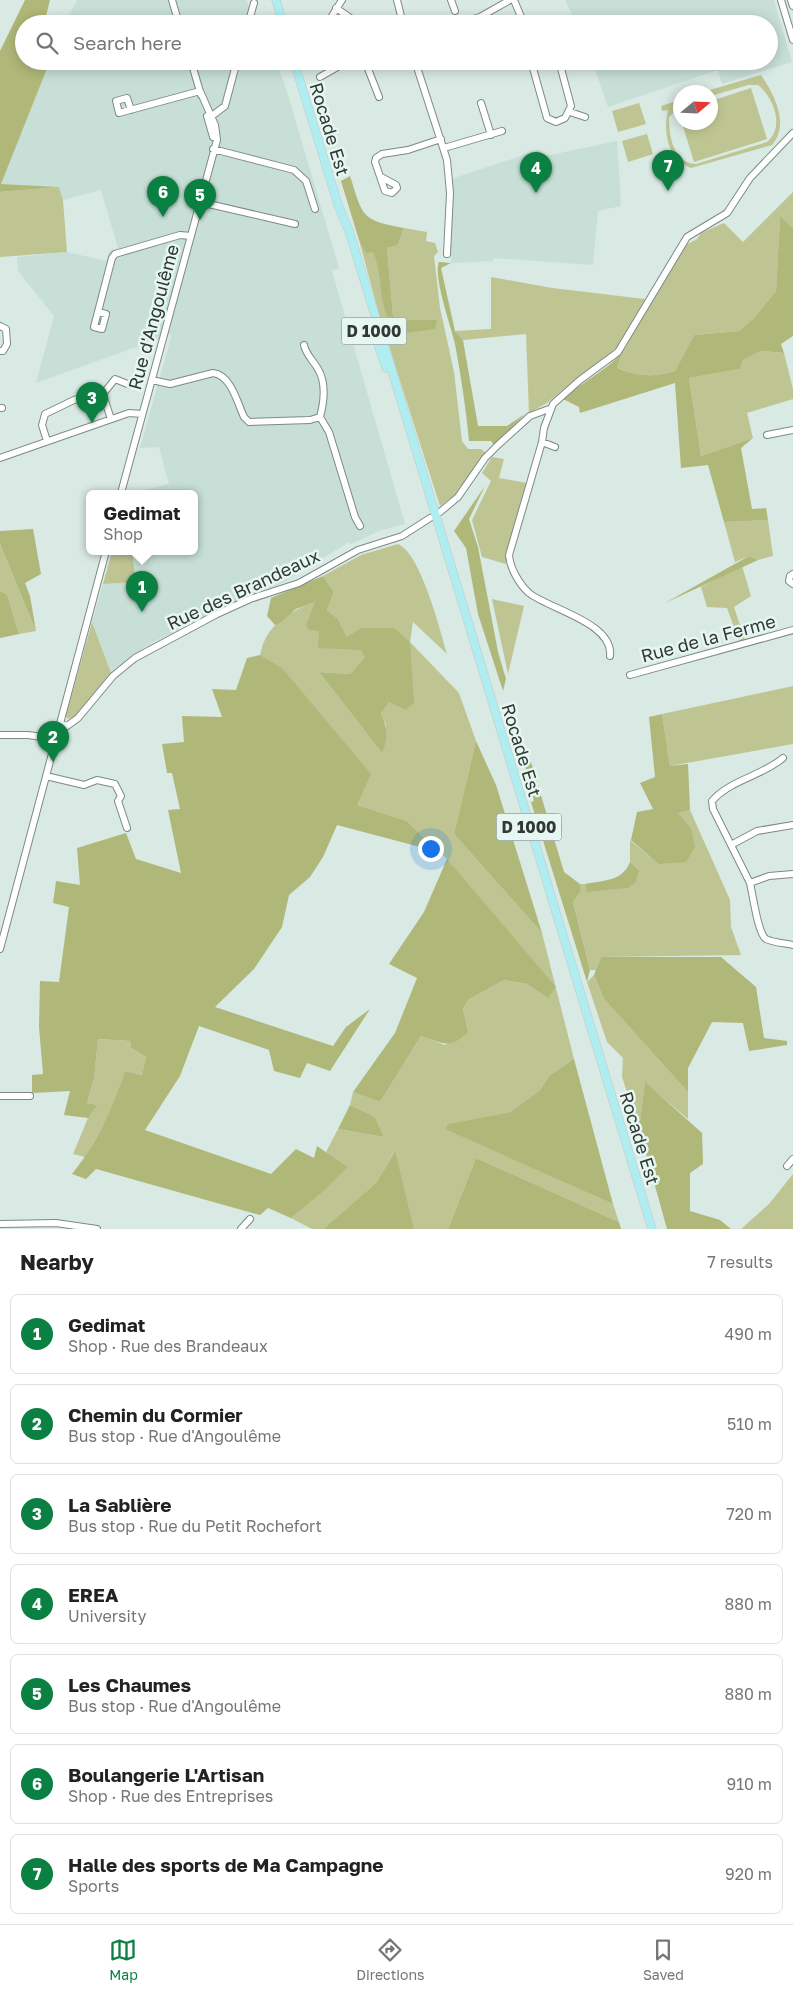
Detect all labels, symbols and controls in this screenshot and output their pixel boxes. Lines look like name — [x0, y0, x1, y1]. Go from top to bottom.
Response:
search box — [15, 15, 778, 70]
icon: search — [33, 29, 61, 57]
text: Search here — [73, 31, 182, 54]
street label: Rocade Est — [305, 80, 355, 178]
north arrow — [673, 85, 718, 130]
pin: 7 — [652, 150, 684, 191]
pin: 4 — [520, 152, 552, 193]
pin: 6 — [147, 176, 179, 217]
pin: 5 — [184, 179, 216, 220]
street label: Rue d'Angoulême — [123, 242, 183, 392]
road number: D 1000 — [342, 318, 406, 344]
pin: 3 — [76, 382, 108, 423]
popup — [86, 490, 198, 555]
text: Gedimat — [103, 501, 181, 524]
text: Shop — [103, 524, 143, 544]
street label: Rue des Brandeaux — [163, 544, 323, 634]
pin: 1 — [126, 571, 158, 612]
street label: Rue de la Ferme — [638, 609, 778, 667]
street label: Rocade Est — [497, 701, 547, 799]
pin: 2 — [37, 721, 69, 762]
road number: D 1000 — [496, 814, 562, 840]
your location — [418, 836, 444, 862]
street label: Rocade Est — [615, 1089, 665, 1187]
text: Nearby — [20, 1249, 94, 1275]
text: 7 results — [707, 1252, 773, 1272]
text: Gedimat — [68, 1313, 145, 1336]
text: 1 — [33, 1324, 41, 1344]
text: 490 m — [724, 1324, 772, 1344]
text: Shop · Rue des Brandeaux — [68, 1336, 268, 1356]
text: Chemin du Cormier — [68, 1403, 243, 1426]
text: 2 — [32, 1414, 42, 1434]
text: 510 m — [727, 1414, 772, 1434]
text: Bus stop · Rue d'Angoulême — [68, 1426, 281, 1446]
text: La Sablière — [68, 1493, 171, 1516]
text: 3 — [32, 1504, 42, 1524]
text: 720 m — [726, 1504, 772, 1524]
text: Bus stop · Rue du Petit Rochefort — [68, 1516, 322, 1536]
text: EREA — [68, 1583, 119, 1606]
text: 4 — [32, 1594, 42, 1614]
text: 880 m — [724, 1594, 772, 1614]
text: University — [68, 1606, 146, 1626]
text: Les Chaumes — [68, 1673, 191, 1696]
text: 5 — [32, 1684, 42, 1704]
text: 880 m — [724, 1684, 772, 1704]
text: Bus stop · Rue d'Angoulême — [68, 1696, 281, 1716]
text: Boulangerie L'Artisan — [68, 1763, 264, 1786]
text: 6 — [32, 1774, 42, 1794]
text: 910 m — [726, 1774, 772, 1794]
text: Shop · Rue des Entreprises — [68, 1786, 273, 1806]
text: Halle des sports de Ma Campagne — [68, 1853, 383, 1876]
text: 7 — [33, 1864, 41, 1884]
text: 920 m — [725, 1864, 772, 1884]
text: Sports — [68, 1876, 119, 1896]
tab: Map — [109, 1936, 138, 1983]
tab: Directions — [356, 1936, 425, 1983]
tab: Saved — [643, 1936, 684, 1983]

